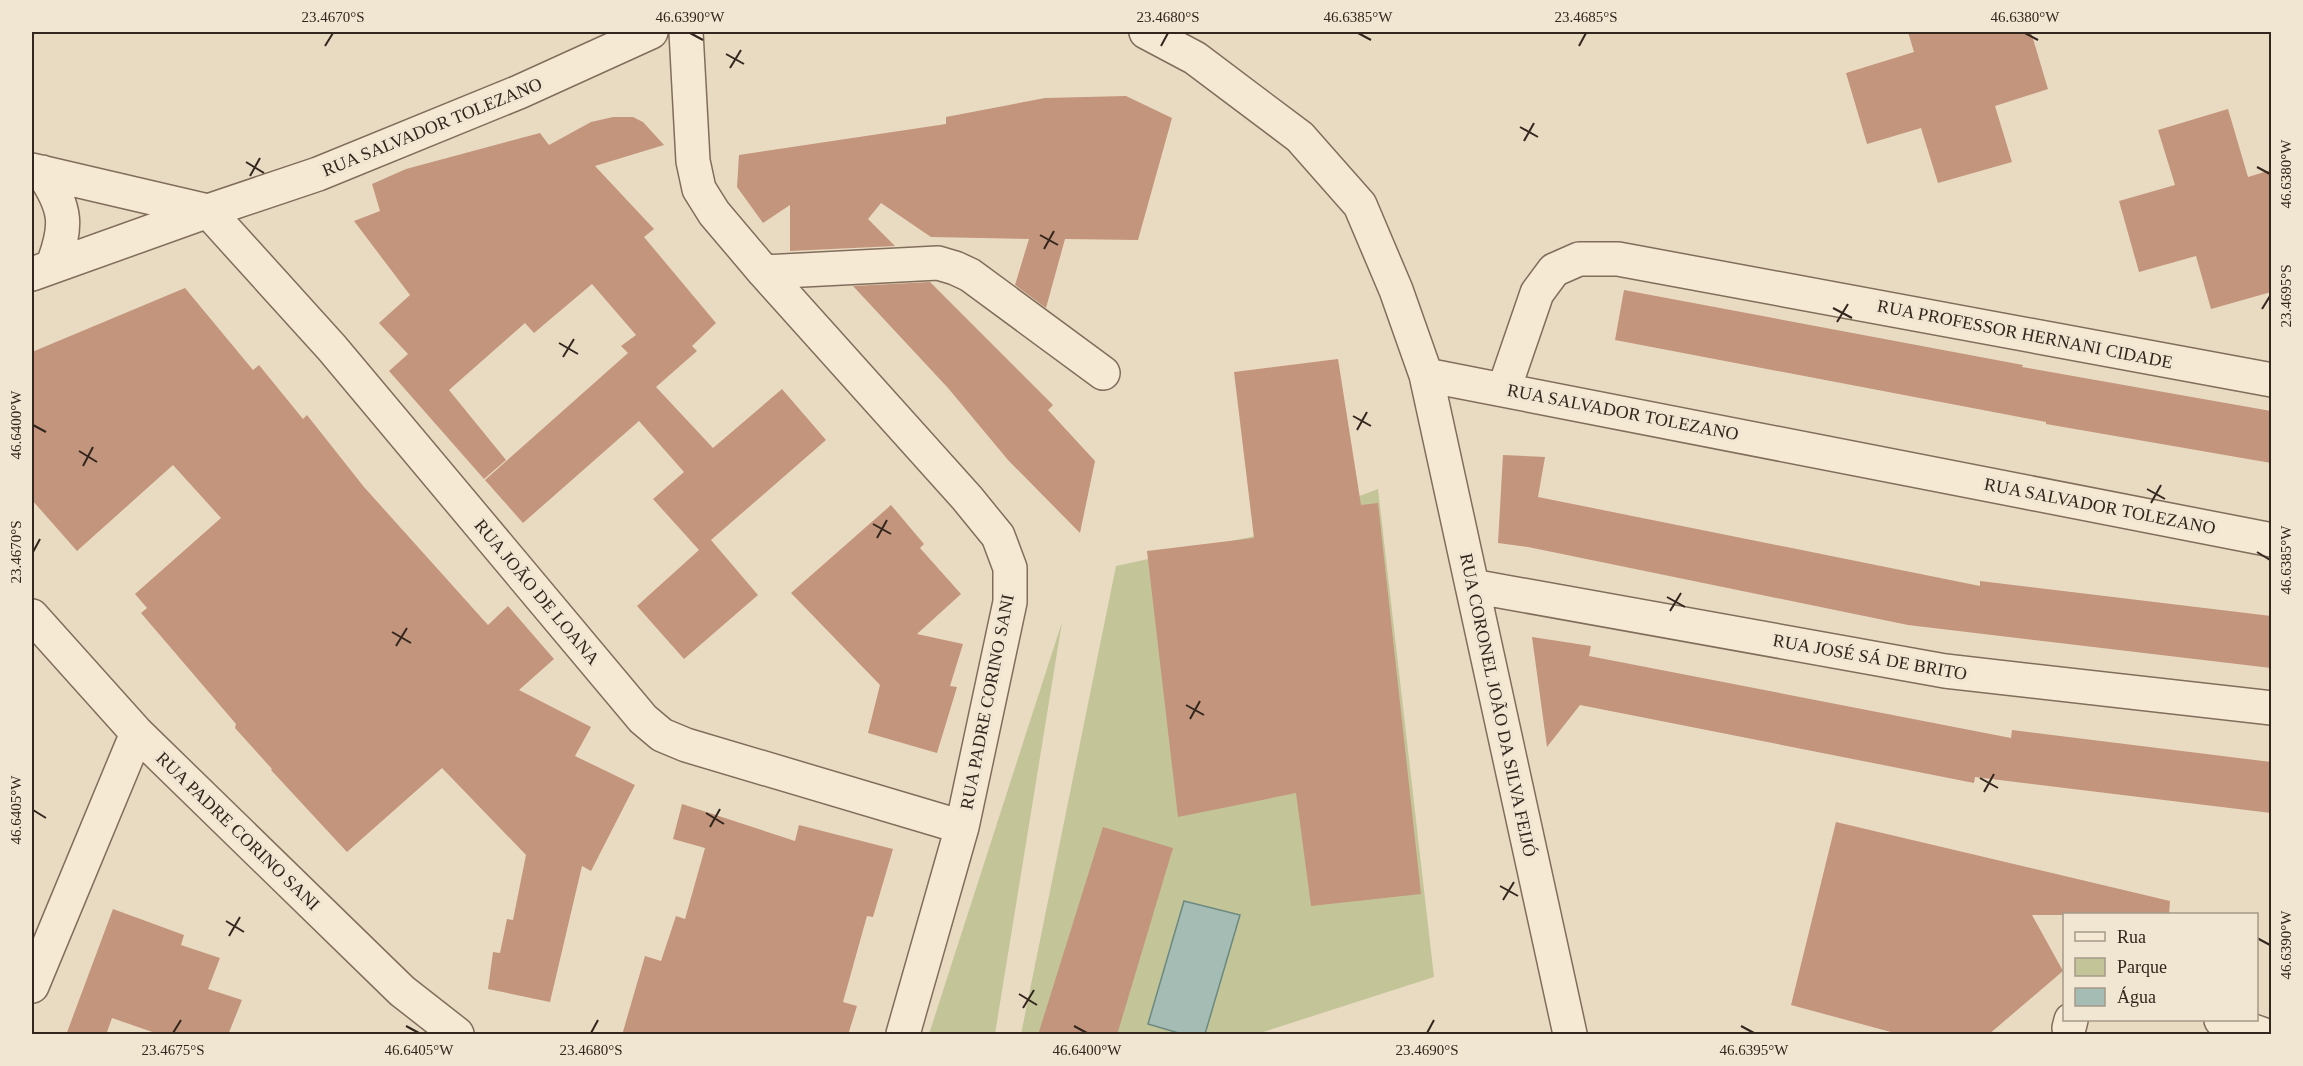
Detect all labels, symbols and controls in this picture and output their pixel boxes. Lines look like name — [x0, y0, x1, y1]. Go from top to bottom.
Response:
text: 23.4670°S — [301, 9, 365, 25]
text: 46.6390°W — [656, 9, 725, 25]
text: 23.4680°S — [1136, 9, 1200, 25]
text: 46.6385°W — [1324, 9, 1393, 25]
text: 23.4685°S — [1554, 9, 1618, 25]
text: 46.6380°W — [1991, 9, 2060, 25]
street label: RUA SALVADOR TOLEZANO — [319, 74, 545, 180]
text: 46.6380°W — [2278, 139, 2294, 208]
text: 23.4695°S — [2278, 264, 2294, 328]
street label: RUA PROFESSOR HERNANI CIDADE — [1876, 296, 2174, 372]
street label: RUA SALVADOR TOLEZANO — [1506, 380, 1740, 444]
text: 46.6400°W — [8, 390, 24, 459]
street label: RUA SALVADOR TOLEZANO — [1983, 474, 2217, 538]
street label: RUA JOÃO DE LOANA — [470, 515, 604, 669]
text: 23.4670°S — [8, 520, 24, 584]
text: 46.6385°W — [2278, 525, 2294, 594]
street label: RUA CORONEL JOÃO DA SILVA FEIJÓ — [1456, 551, 1541, 859]
street label: RUA PADRE CORINO SANI — [956, 593, 1018, 811]
street label: RUA JOSÉ SÁ DE BRITO — [1771, 629, 1969, 684]
street label: RUA PADRE CORINO SANI — [152, 748, 324, 914]
text: 46.6405°W — [8, 775, 24, 844]
text: 46.6390°W — [2278, 910, 2294, 979]
legend — [2063, 913, 2258, 1021]
text: Rua — [2117, 927, 2146, 947]
text: Parque — [2117, 957, 2167, 977]
text: Água — [2117, 986, 2156, 1007]
text: 23.4675°S — [141, 1042, 205, 1058]
text: 46.6405°W — [385, 1042, 454, 1058]
text: 23.4680°S — [559, 1042, 623, 1058]
text: 46.6400°W — [1053, 1042, 1122, 1058]
text: 23.4690°S — [1395, 1042, 1459, 1058]
text: 46.6395°W — [1720, 1042, 1789, 1058]

